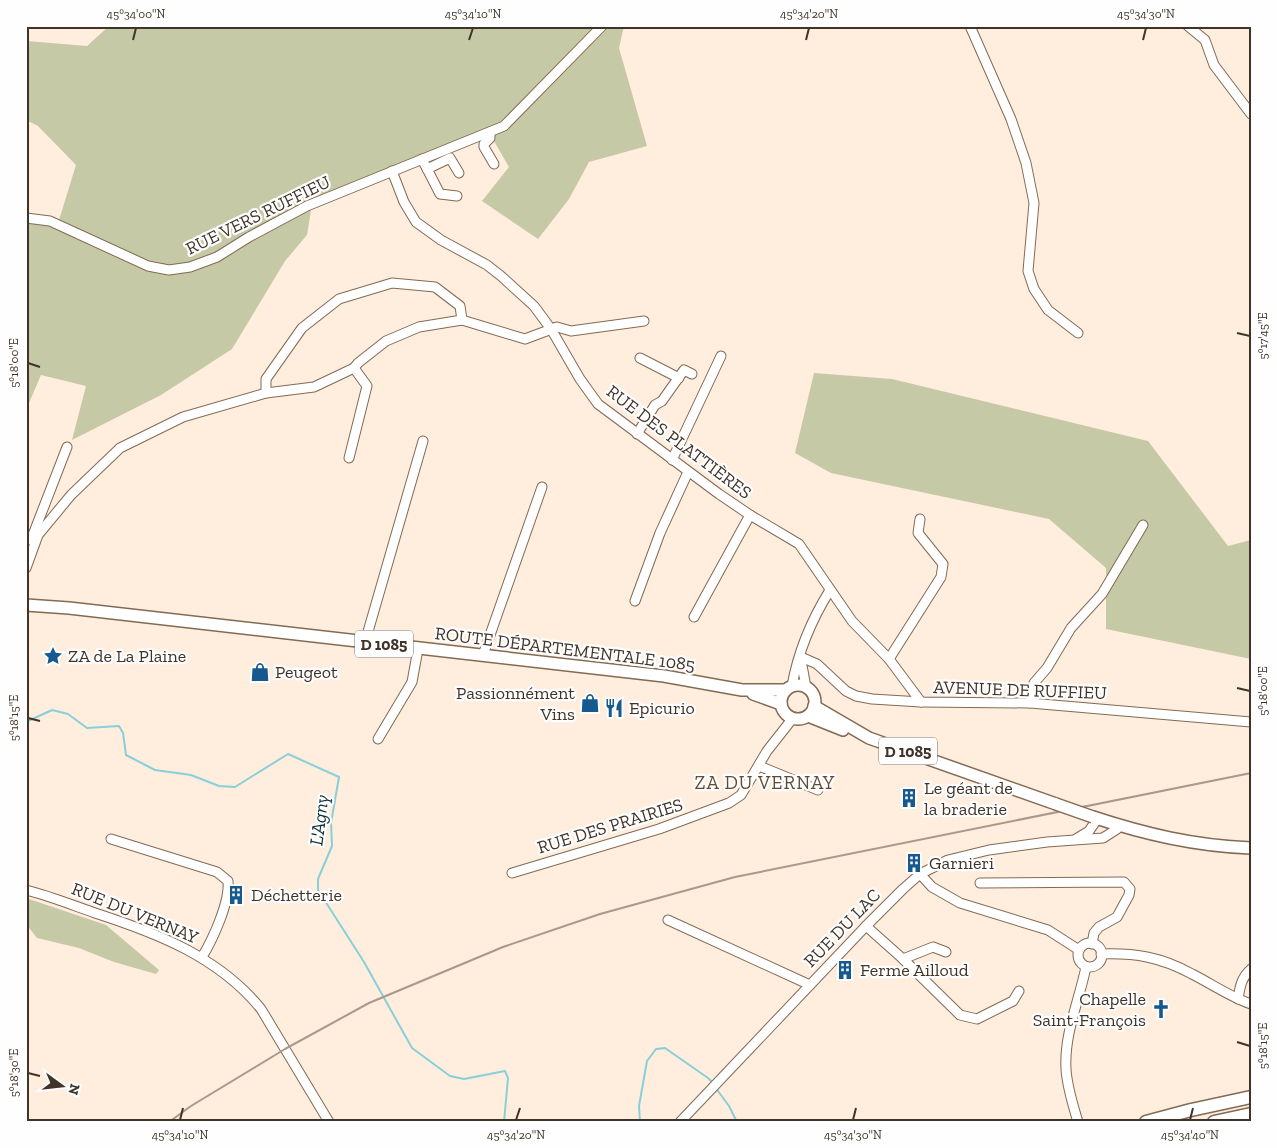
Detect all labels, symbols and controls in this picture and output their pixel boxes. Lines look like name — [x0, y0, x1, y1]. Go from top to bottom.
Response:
text: 45°34'00"N — [107, 7, 166, 21]
text: 45°34'10"N — [445, 7, 501, 21]
text: 45°34'20"N — [780, 7, 838, 21]
text: 45°34'30"N — [1117, 7, 1175, 21]
street label: RUE VERS RUFFIEU — [182, 170, 334, 260]
text: 5°17'45"E — [1256, 313, 1270, 359]
text: 5°18'00"E — [7, 338, 21, 388]
street label: RUE DES PLATTIÈRES — [602, 380, 756, 504]
street label: ROUTE DÉPARTEMENTALE 1085 — [434, 622, 696, 676]
road number: D 1085 — [355, 630, 413, 658]
place icon: ZA de La Plaine — [42, 645, 64, 667]
place label: ZA de La Plaine — [68, 645, 186, 667]
shop icon: Peugeot — [249, 661, 271, 683]
place label: Peugeot — [275, 661, 338, 683]
text: 5°18'00"E — [1256, 666, 1270, 716]
street label: AVENUE DE RUFFIEU — [933, 676, 1107, 704]
place label: Passionnément Vins — [456, 682, 575, 725]
shop icon: Passionnément Vins — [579, 692, 601, 714]
text: 5°18'15"E — [7, 695, 21, 741]
restaurant icon: Epicurio — [603, 697, 625, 719]
place label: Epicurio — [629, 697, 695, 719]
road number: D 1085 — [879, 738, 937, 764]
district label: ZA DU VERNAY — [695, 771, 835, 794]
place label: Le géant de la braderie — [924, 777, 1013, 820]
building icon: Le géant de la braderie — [898, 787, 920, 809]
water label: L'Agny — [304, 793, 334, 847]
street label: RUE DES PRAIRIES — [535, 793, 685, 859]
building icon: Garnieri — [903, 852, 925, 874]
place label: Garnieri — [929, 852, 994, 874]
street label: RUE DU VERNAY — [68, 878, 202, 948]
building icon: Déchetterie — [225, 884, 247, 906]
place label: Déchetterie — [251, 884, 342, 906]
street label: RUE DU LAC — [799, 884, 885, 972]
building icon: Ferme Ailloud — [834, 959, 856, 981]
place label: Ferme Ailloud — [860, 959, 969, 981]
place label: Chapelle Saint-François — [1033, 988, 1146, 1031]
church icon: Chapelle Saint-François — [1150, 998, 1172, 1020]
text: 5°18'15"E — [1256, 1023, 1270, 1069]
text: 5°18'30"E — [7, 1049, 21, 1097]
north arrow — [38, 1060, 88, 1110]
text: N — [64, 1082, 84, 1097]
text: 45°34'10"N — [152, 1128, 208, 1142]
text: 45°34'20"N — [487, 1128, 545, 1142]
text: 45°34'30"N — [824, 1128, 882, 1142]
text: 45°34'40"N — [1161, 1128, 1219, 1142]

